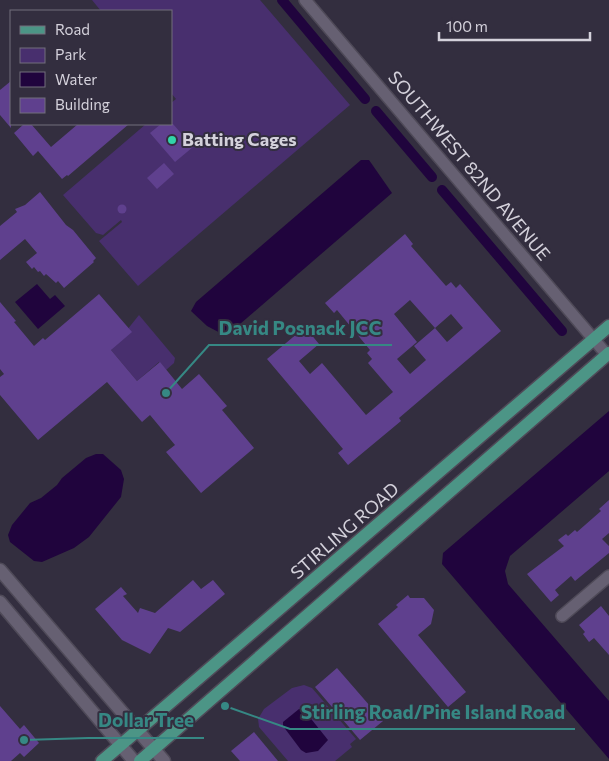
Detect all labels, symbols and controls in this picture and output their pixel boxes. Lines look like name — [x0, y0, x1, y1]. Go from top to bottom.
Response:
legend — [10, 10, 172, 125]
scale bar — [439, 10, 590, 42]
text: 100 m — [446, 17, 488, 35]
text: Road — [55, 20, 90, 38]
text: Park — [55, 45, 86, 63]
street label: SOUTHWEST 82ND AVENUE — [384, 66, 555, 265]
text: Water — [55, 70, 97, 88]
text: Building — [55, 95, 110, 113]
place label: Batting Cages — [182, 128, 297, 150]
marker: Batting Cages — [166, 134, 178, 146]
callout: David Posnack JCC — [209, 311, 392, 345]
text: David Posnack JCC — [219, 316, 381, 339]
street label: STIRLING ROAD — [286, 477, 403, 583]
callout: Stirling Road/Pine Island Road — [290, 695, 575, 729]
text: Stirling Road/Pine Island Road — [301, 700, 565, 723]
callout: Dollar Tree — [88, 704, 204, 738]
text: Dollar Tree — [98, 708, 194, 731]

